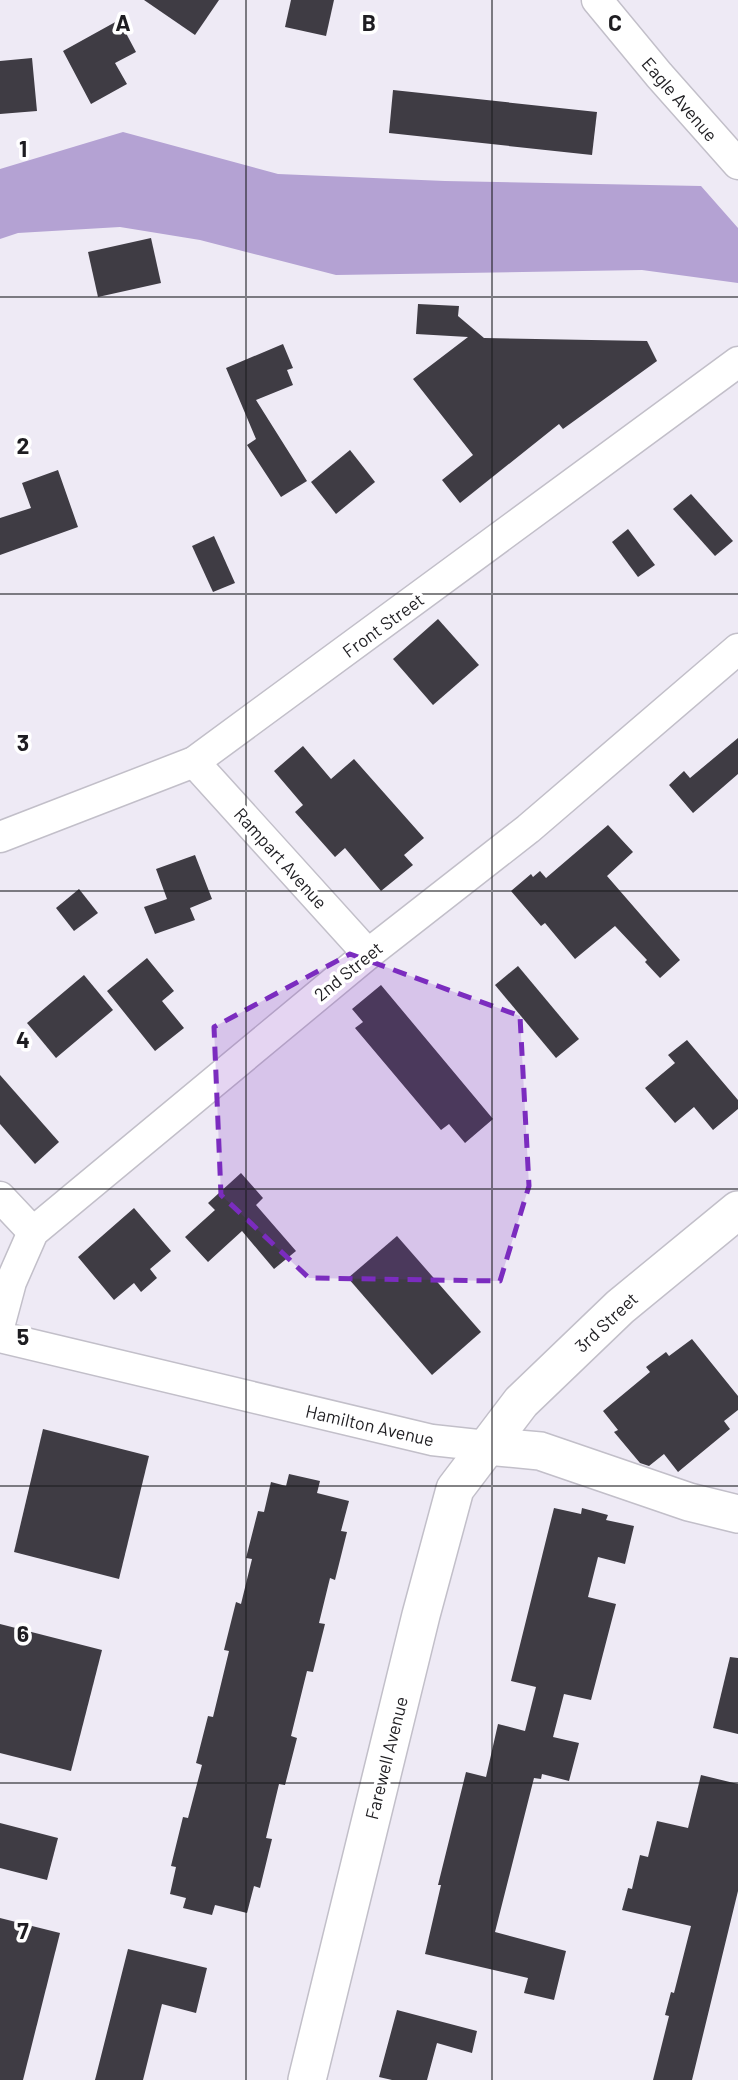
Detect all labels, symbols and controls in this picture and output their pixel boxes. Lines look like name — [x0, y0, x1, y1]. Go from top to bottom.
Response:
text: A — [115, 8, 131, 36]
text: B — [362, 8, 376, 36]
text: C — [608, 8, 622, 36]
street label: Eagle Avenue — [637, 52, 723, 146]
text: 1 — [19, 134, 27, 162]
text: 2 — [17, 431, 29, 459]
street label: Front Street — [338, 588, 428, 662]
text: 3 — [17, 728, 29, 756]
street label: Rampart Avenue — [230, 803, 332, 913]
street label: 2nd Street — [309, 937, 387, 1005]
text: 4 — [16, 1025, 30, 1053]
street label: 3rd Street — [570, 1287, 642, 1357]
text: 5 — [17, 1322, 29, 1350]
street label: Hamilton Avenue — [304, 1400, 436, 1450]
text: 6 — [17, 1619, 29, 1647]
street label: Farewell Avenue — [360, 1694, 412, 1822]
text: 7 — [17, 1916, 29, 1944]

